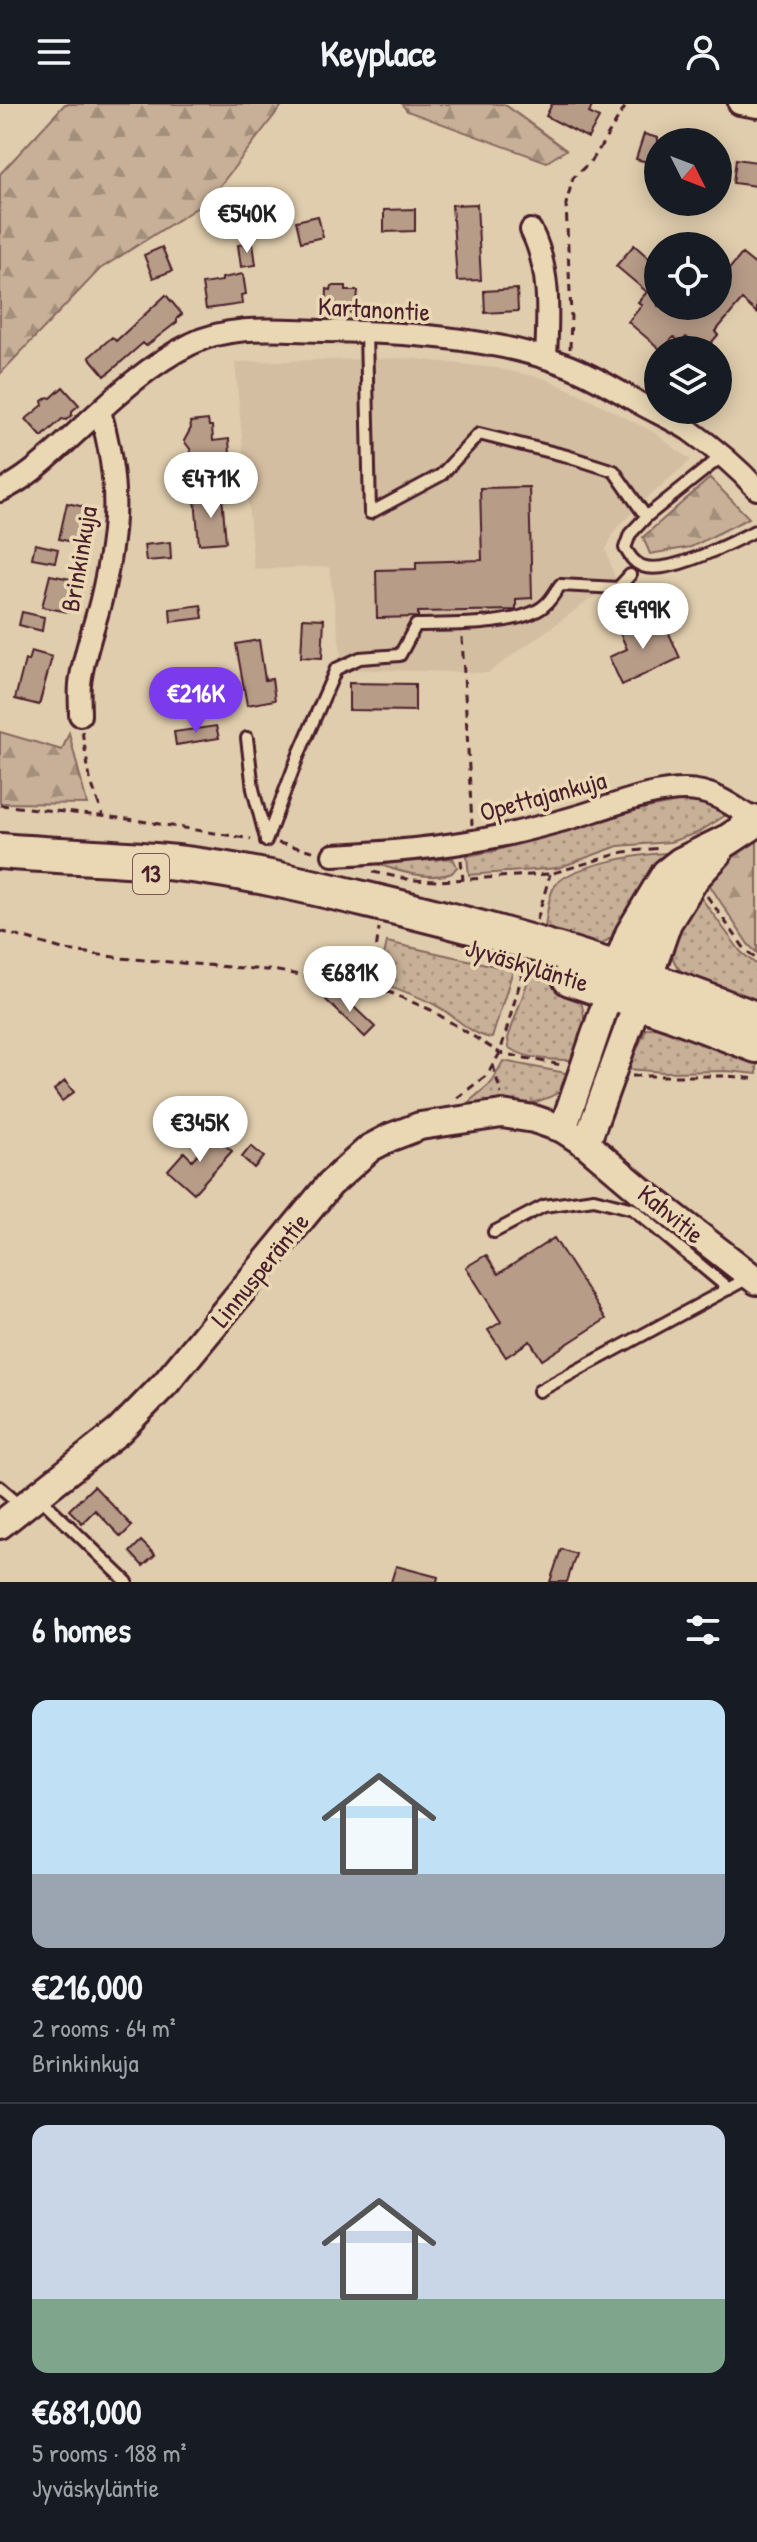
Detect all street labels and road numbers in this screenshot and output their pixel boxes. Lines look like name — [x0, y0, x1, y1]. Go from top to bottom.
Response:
street label: Kartanontie — [317, 288, 431, 329]
street label: Brinkinkuja — [52, 503, 105, 614]
street label: Opettajankuja — [476, 762, 610, 829]
road number: 13 — [133, 854, 169, 894]
street label: Jyväskyläntie — [461, 929, 593, 1000]
street label: Kahvitie — [631, 1176, 712, 1251]
street label: Linnusperäntie — [203, 1205, 317, 1334]

